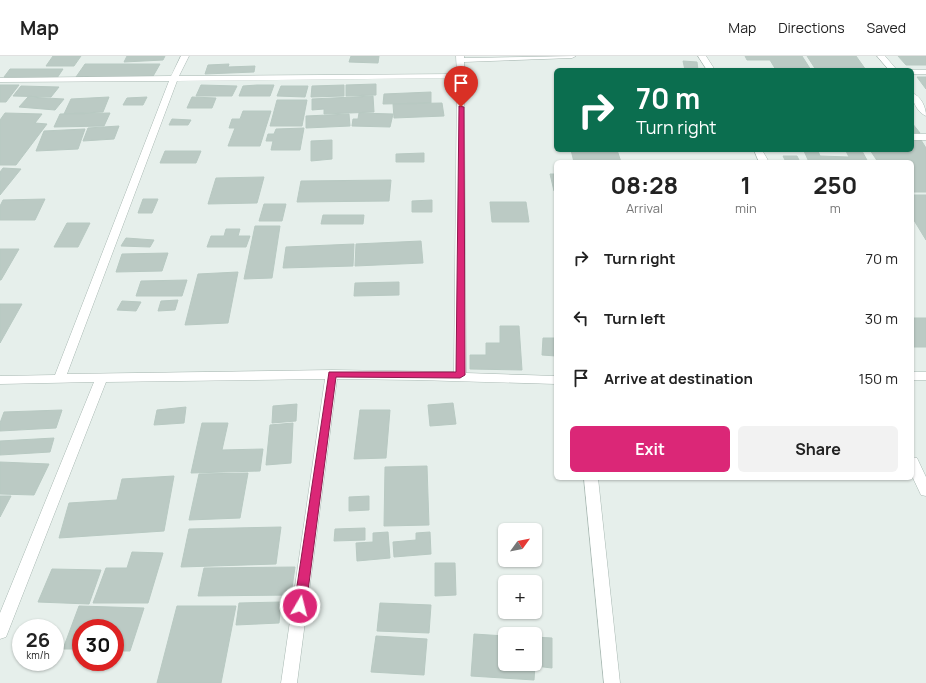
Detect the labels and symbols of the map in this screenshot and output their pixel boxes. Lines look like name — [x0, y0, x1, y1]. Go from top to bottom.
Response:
pin — [444, 66, 478, 107]
north arrow — [498, 523, 542, 567]
position arrow — [279, 585, 321, 627]
speed limit sign: 30 — [72, 619, 124, 671]

